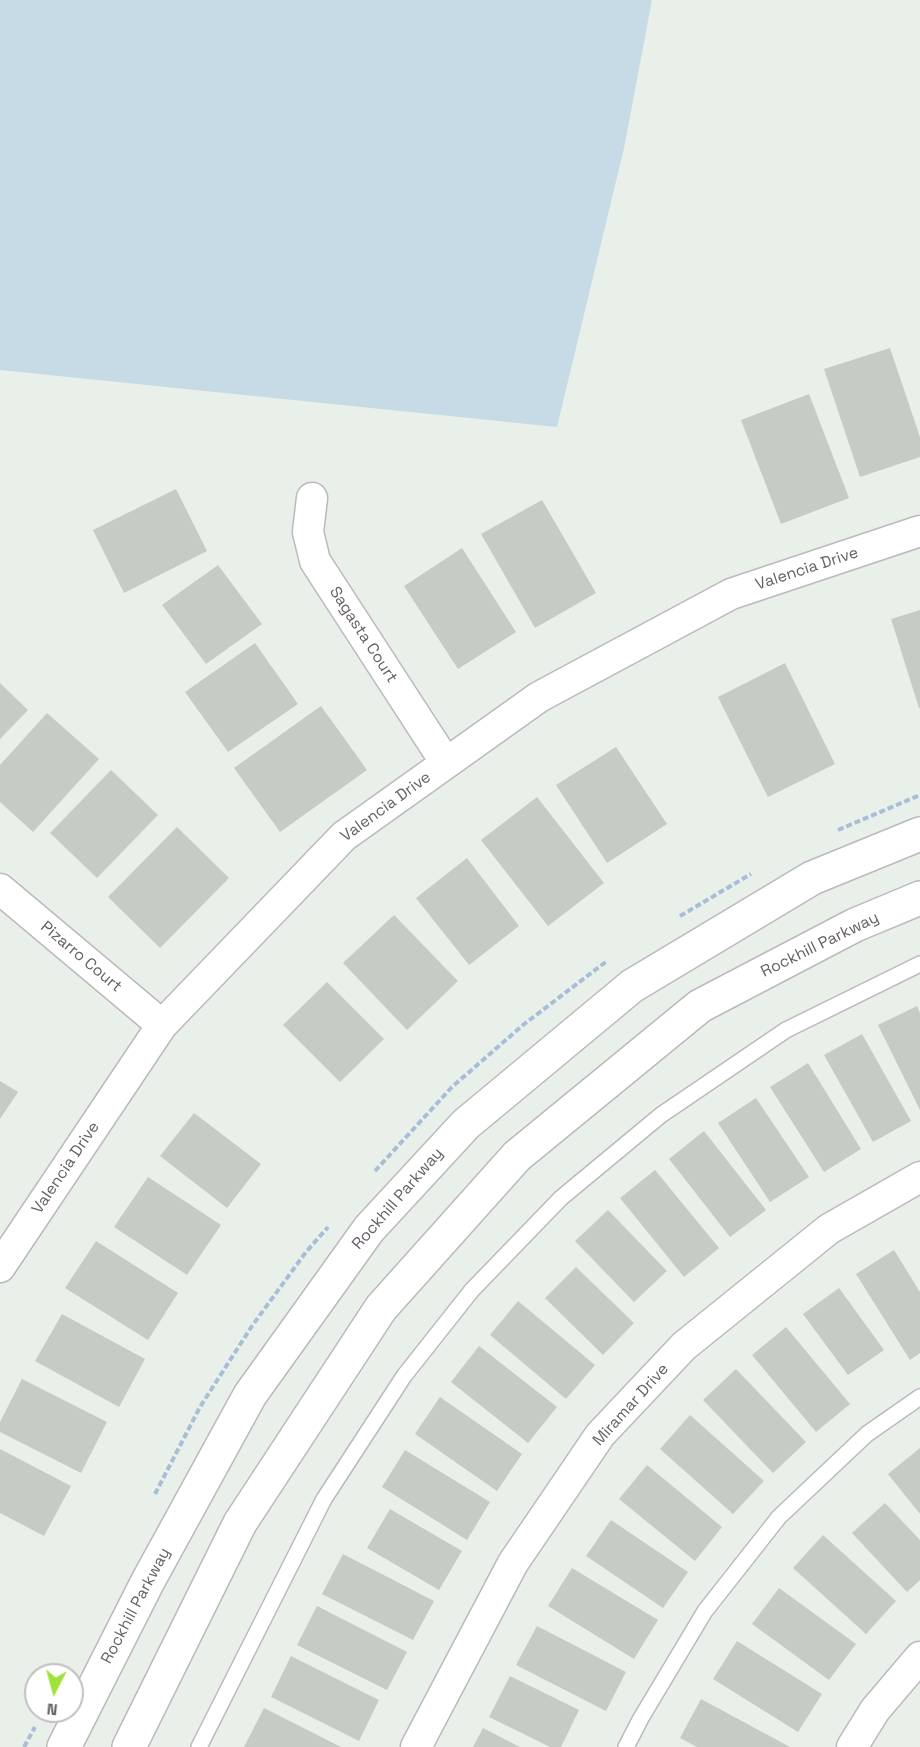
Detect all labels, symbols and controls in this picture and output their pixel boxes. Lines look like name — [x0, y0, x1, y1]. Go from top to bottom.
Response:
street label: Valencia Drive — [753, 543, 861, 595]
street label: Sagasta Court — [325, 583, 401, 687]
street label: Valencia Drive — [337, 768, 435, 846]
street label: Rockhill Parkway — [758, 908, 882, 982]
street label: Pizarro Court — [36, 917, 126, 997]
street label: Valencia Drive — [28, 1118, 104, 1218]
street label: Rockhill Parkway — [349, 1144, 447, 1254]
street label: Miramar Drive — [589, 1360, 673, 1450]
street label: Rockhill Parkway — [97, 1545, 175, 1667]
north arrow — [24, 1663, 84, 1723]
text: N — [46, 1698, 59, 1720]

